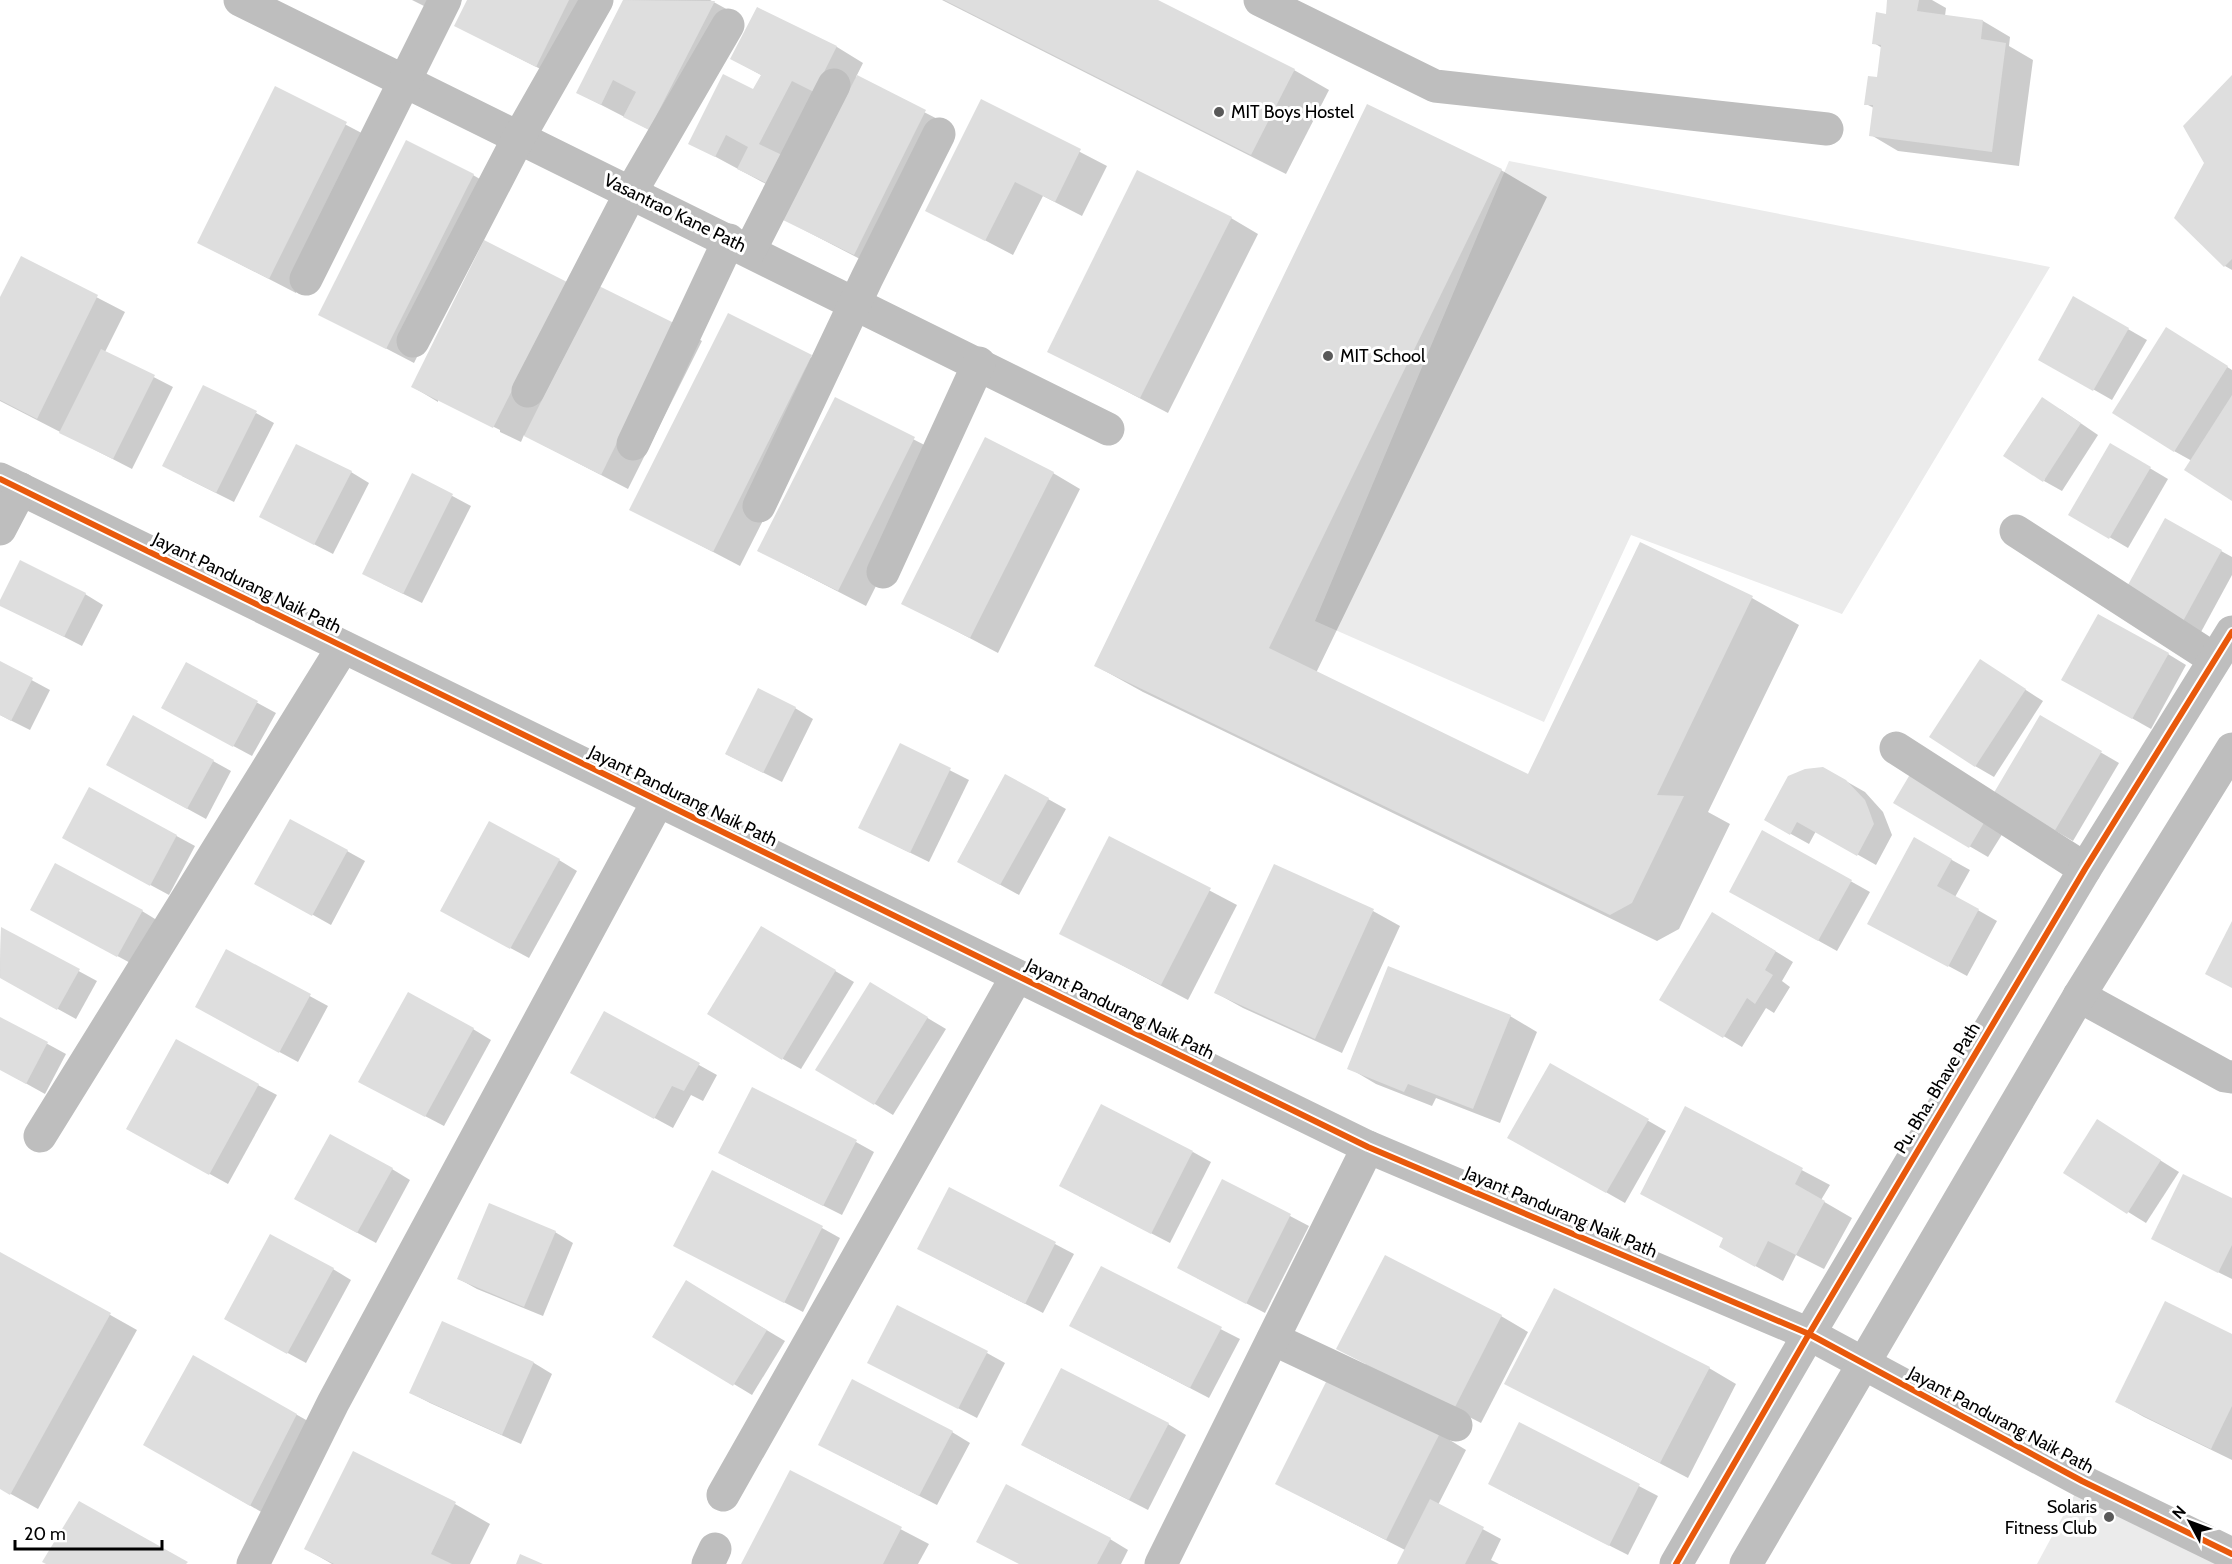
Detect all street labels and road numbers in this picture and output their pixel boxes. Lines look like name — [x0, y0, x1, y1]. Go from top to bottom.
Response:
street label: Vasantrao Kane Path — [600, 169, 750, 257]
street label: Jayant Pandurang Naik Path — [148, 527, 345, 638]
street label: Jayant Pandurang Naik Path — [584, 740, 781, 851]
street label: Jayant Pandurang Naik Path — [1021, 953, 1218, 1064]
street label: Pu. Bha. Bhave Path — [1889, 1018, 1985, 1158]
street label: Jayant Pandurang Naik Path — [1460, 1161, 1661, 1263]
street label: Jayant Pandurang Naik Path — [1903, 1361, 2098, 1478]

